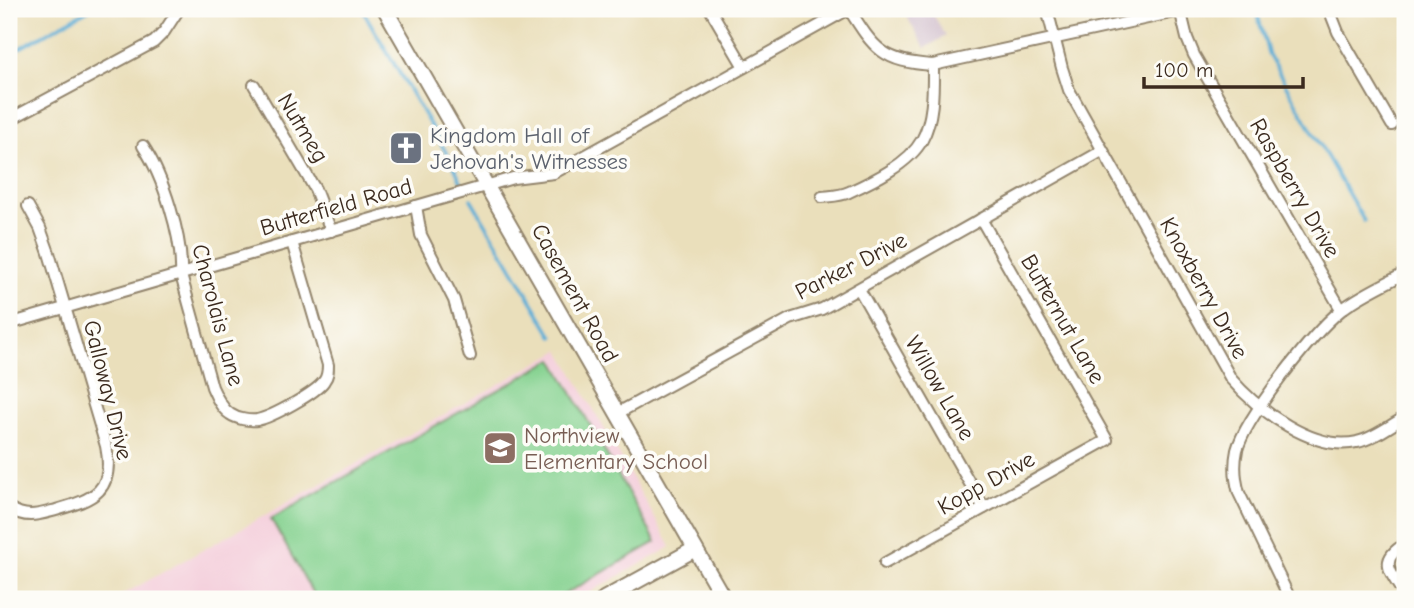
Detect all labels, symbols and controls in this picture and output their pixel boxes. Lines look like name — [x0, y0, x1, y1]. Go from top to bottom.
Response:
scale bar — [1144, 46, 1304, 90]
text: 100 m — [1155, 58, 1213, 82]
street label: Nutmeg — [272, 88, 334, 168]
street label: Raspberry Drive — [1244, 113, 1346, 263]
place label: Kingdom Hall of Jehovah's Witnesses — [430, 122, 628, 175]
church icon: Kingdom Hall of Jehovah's Witnesses — [387, 129, 425, 167]
street label: Butterfield Road — [257, 172, 415, 242]
street label: Knoxberry Drive — [1154, 213, 1254, 363]
street label: Casement Road — [526, 219, 624, 367]
street label: Parker Drive — [791, 226, 911, 306]
street label: Charolais Lane — [186, 241, 250, 389]
street label: Butternut Lane — [1015, 249, 1111, 389]
street label: Galloway Drive — [78, 317, 138, 463]
street label: Willow Lane — [899, 331, 981, 445]
place label: Northview Elementary School — [524, 422, 708, 475]
school or university icon: Northview Elementary School — [481, 429, 519, 467]
street label: Kopp Drive — [933, 445, 1039, 521]

